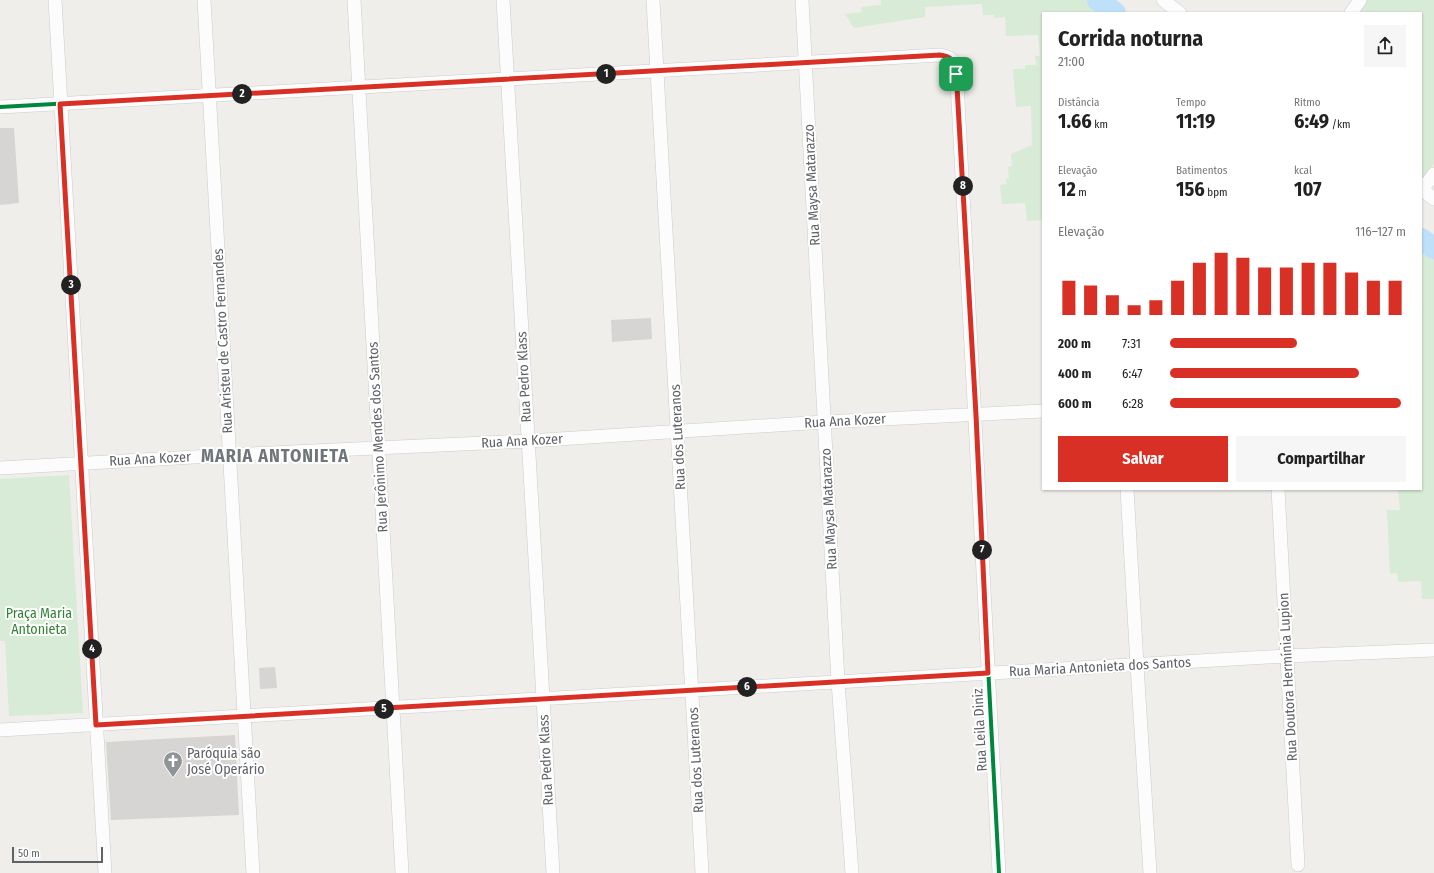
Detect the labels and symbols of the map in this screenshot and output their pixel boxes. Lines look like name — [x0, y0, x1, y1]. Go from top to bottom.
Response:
pin — [939, 57, 973, 91]
pin: 1 — [596, 64, 616, 84]
pin: 2 — [232, 84, 252, 104]
street label: Rua Maysa Matarazzo — [800, 124, 824, 246]
pin: 8 — [953, 176, 973, 196]
street label: Rua Aristeu de Castro Fernandes — [210, 248, 236, 434]
pin: 3 — [61, 275, 81, 295]
street label: Rua Pedro Klass — [513, 331, 535, 423]
street label: Rua Jerônimo Mendes dos Santos — [365, 341, 391, 533]
street label: Rua dos Luteranos — [667, 384, 689, 490]
street label: Rua Ana Kozer — [804, 410, 886, 432]
street label: Rua Ana Kozer — [481, 430, 563, 452]
district label: MARIA ANTONIETA — [201, 445, 349, 467]
street label: Rua Ana Kozer — [109, 448, 191, 470]
street label: Rua Maysa Matarazzo — [817, 448, 841, 570]
pin: 7 — [972, 540, 992, 560]
street label: Rua Doutora Hermínia Lupion — [1275, 592, 1301, 762]
park label: Praça Maria Antonieta — [6, 605, 72, 638]
pin: 4 — [82, 639, 102, 659]
street label: Rua Maria Antonieta dos Santos — [1008, 654, 1192, 680]
pin: 6 — [737, 677, 757, 697]
street label: Rua Leila Diniz — [969, 687, 991, 772]
pin: 5 — [374, 699, 394, 719]
street label: Rua dos Luteranos — [685, 707, 707, 813]
street label: Rua Pedro Klass — [535, 714, 557, 806]
place label: Paróquia são José Operário — [187, 745, 265, 778]
church icon: Paróquia são José Operário — [162, 750, 184, 778]
scale bar — [12, 845, 103, 864]

